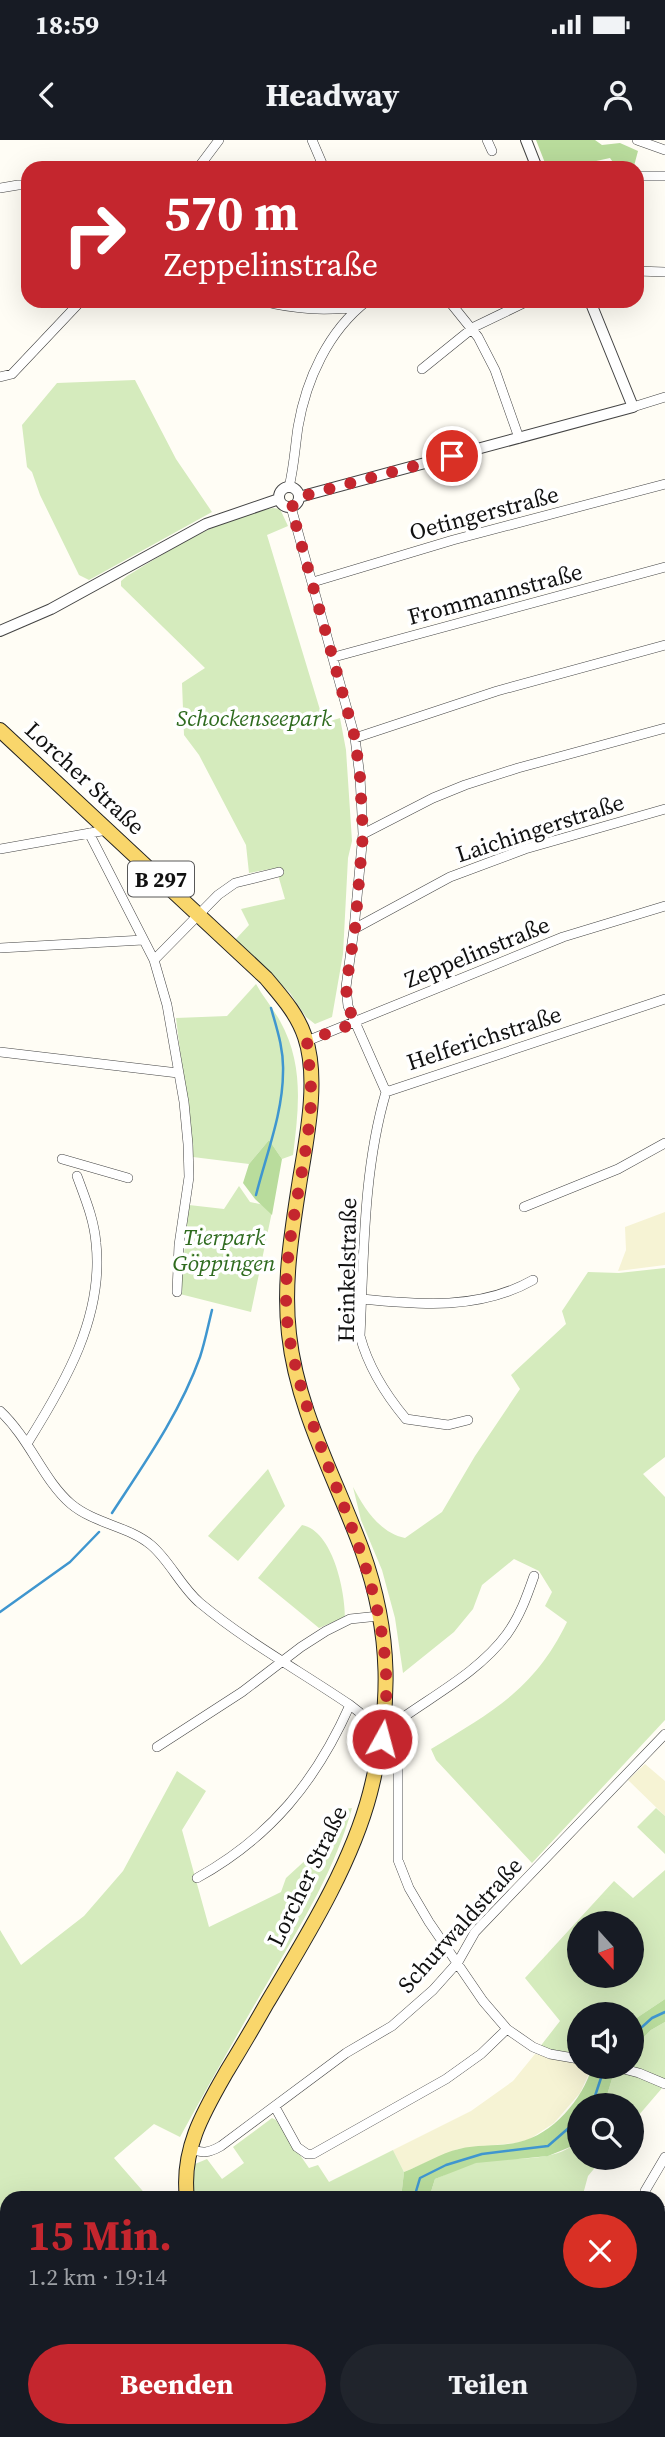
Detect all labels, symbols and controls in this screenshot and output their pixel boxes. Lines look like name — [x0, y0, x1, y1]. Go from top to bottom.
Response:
text: 18:59 — [35, 7, 99, 43]
text: Headway — [266, 73, 399, 117]
icon: back — [28, 76, 66, 114]
icon: person — [599, 76, 637, 114]
text: 570 m — [164, 179, 299, 246]
icon: right — [49, 189, 140, 280]
text: Zeppelinstraße — [164, 243, 378, 287]
pin — [422, 426, 482, 486]
icon: arrive — [433, 437, 471, 475]
street label: Oetingerstraße — [406, 478, 562, 548]
street label: Frommannstraße — [404, 555, 586, 633]
park label: Schockenseepark — [176, 702, 332, 734]
street label: Lorcher Straße — [18, 714, 152, 842]
street label: Laichingerstraße — [452, 786, 628, 870]
road number: B 297 — [128, 862, 194, 896]
street label: Zeppelinstraße — [400, 908, 554, 996]
street label: Helferichstraße — [403, 998, 565, 1078]
street label: Heinkelstraße — [330, 1197, 364, 1343]
park label: Tierpark Göppingen — [172, 1221, 276, 1279]
position arrow — [345, 1702, 419, 1776]
street label: Lorcher Straße — [259, 1800, 355, 1952]
street label: Schurwaldstraße — [390, 1850, 530, 2000]
north arrow — [567, 1911, 644, 1988]
map controls — [567, 1911, 644, 2170]
button: sound — [567, 2002, 644, 2079]
button: search — [567, 2093, 644, 2170]
text: 15 Min. — [28, 2206, 172, 2264]
button: close — [563, 2214, 637, 2288]
text: 1.2 km · 19:14 — [28, 2261, 167, 2293]
button: Beenden — [28, 2344, 326, 2424]
button: Teilen — [340, 2344, 637, 2424]

